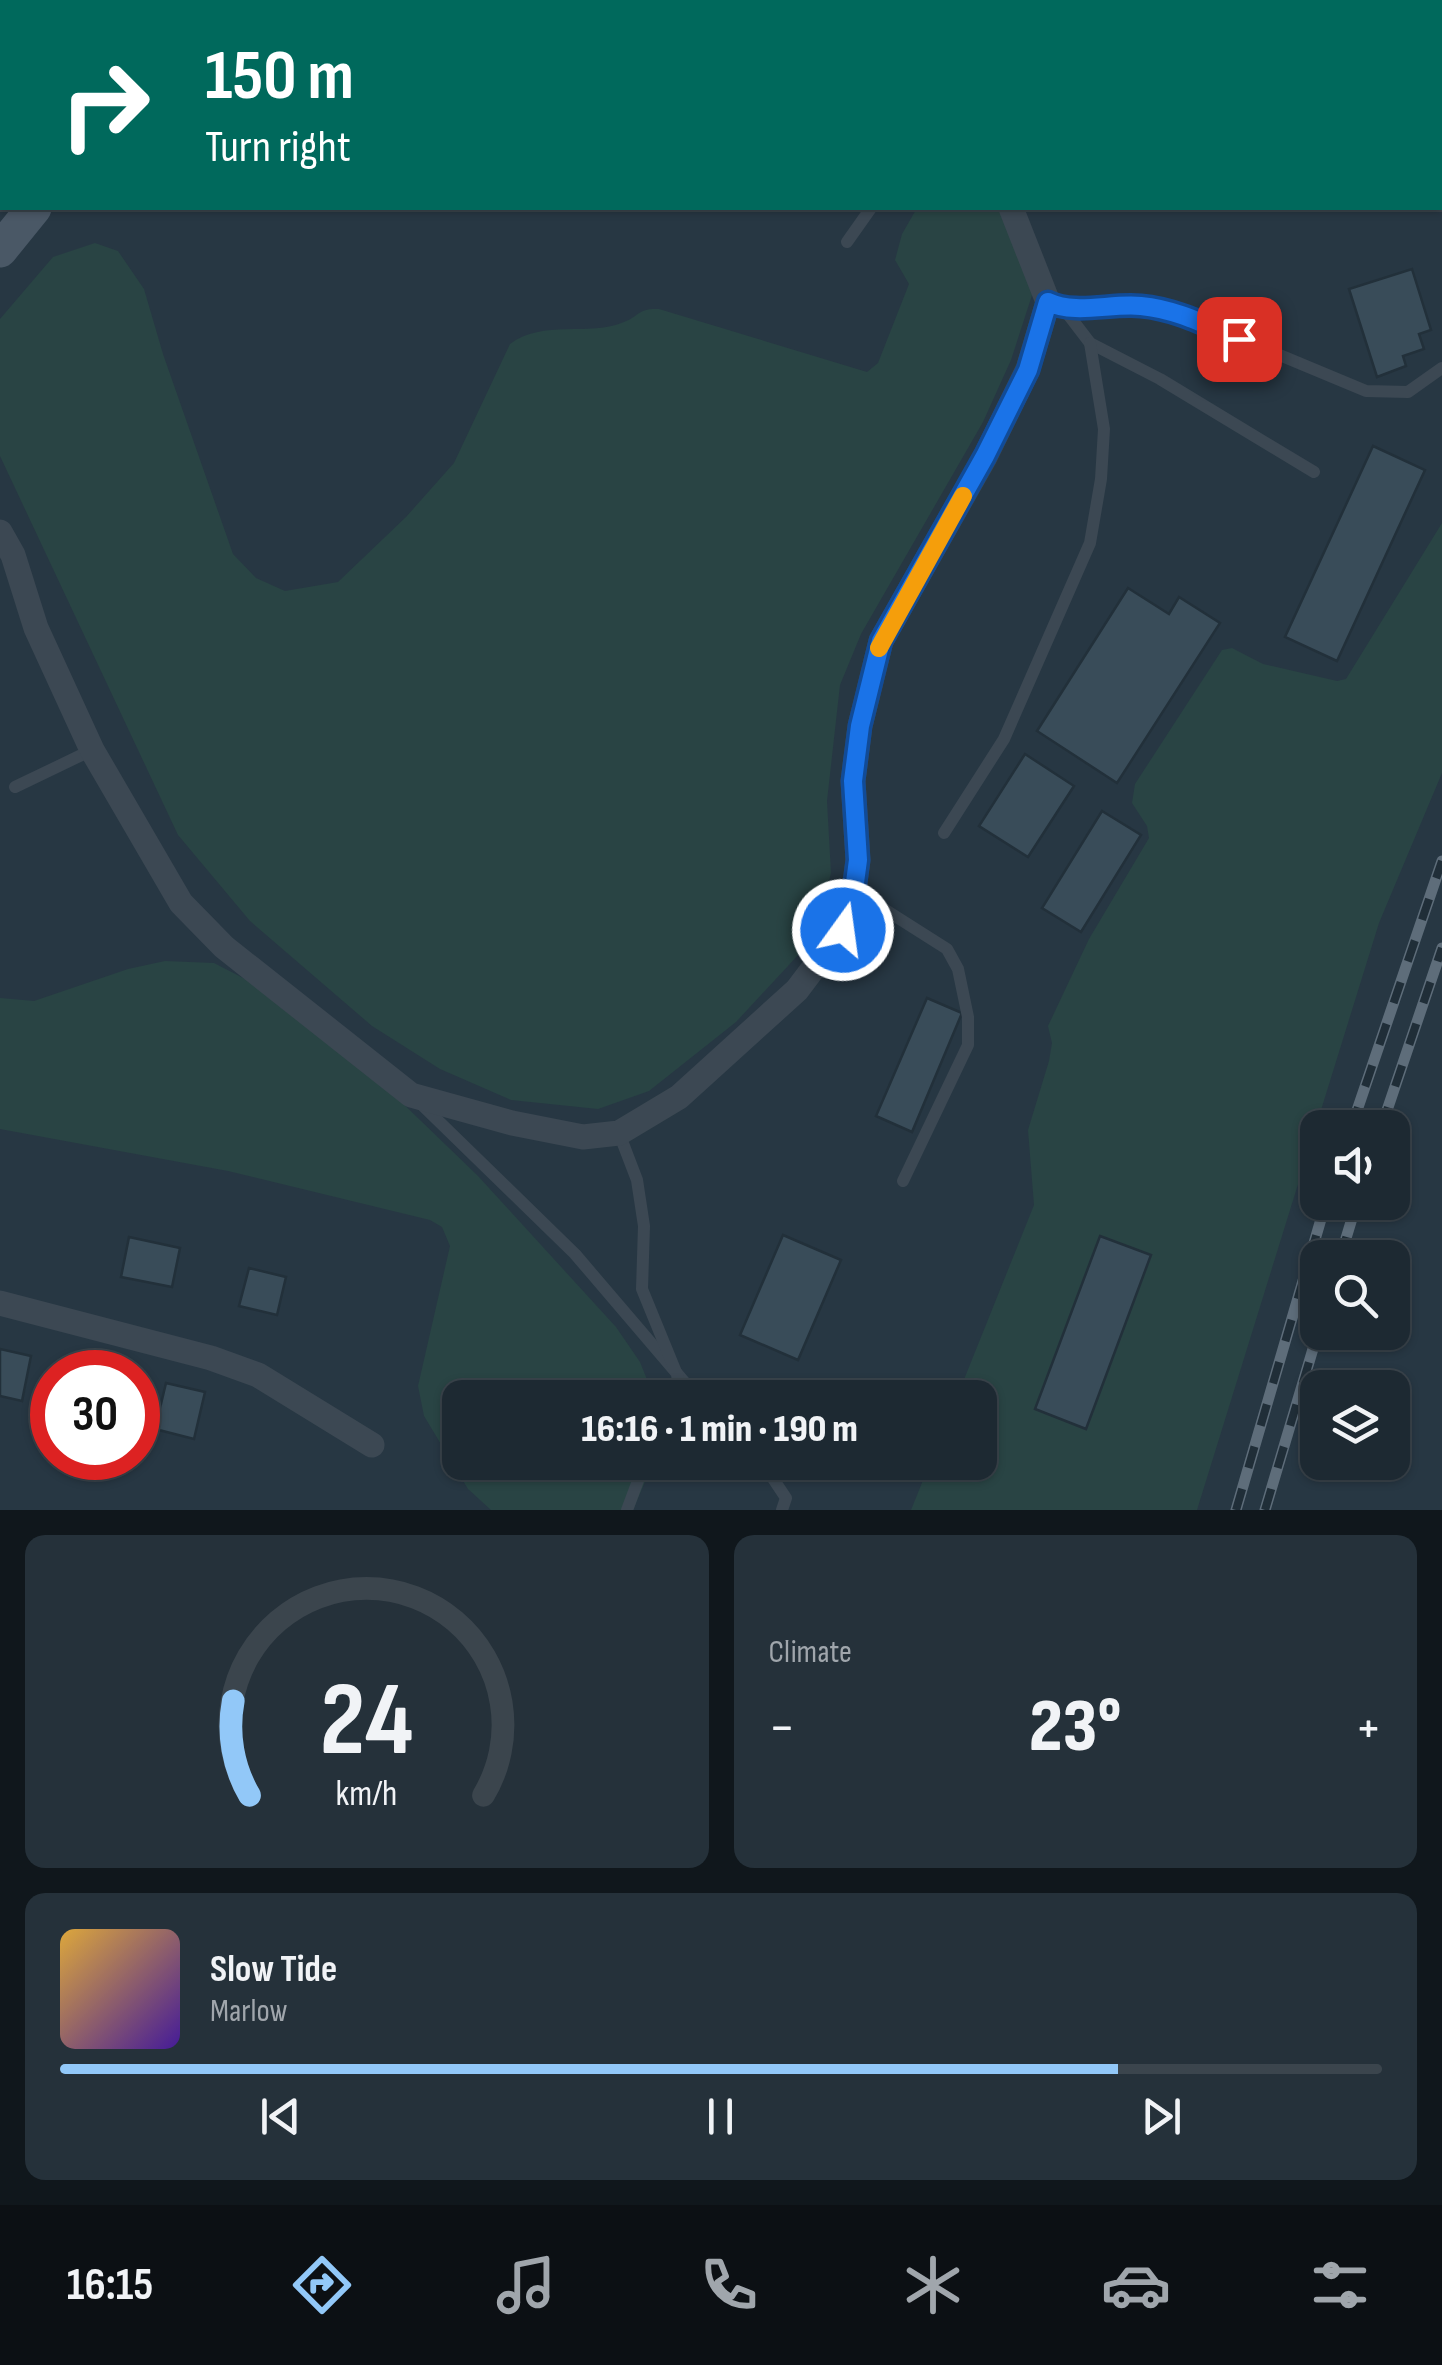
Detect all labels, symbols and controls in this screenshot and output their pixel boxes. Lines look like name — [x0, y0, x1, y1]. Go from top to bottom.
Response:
text: 150 m — [205, 35, 354, 119]
icon: right — [40, 40, 170, 170]
text: Turn right — [205, 120, 351, 175]
pin — [1197, 297, 1282, 382]
icon: arrive — [1212, 312, 1267, 367]
position arrow — [791, 878, 895, 982]
map controls — [1300, 1110, 1410, 1480]
button: sound — [1300, 1110, 1410, 1220]
button: search — [1300, 1240, 1410, 1350]
speed limit sign: 30 — [30, 1350, 160, 1480]
button: layers — [1300, 1370, 1410, 1480]
text: 16:16 · 1 min · 190 m — [581, 1407, 858, 1452]
text: Climate — [769, 1633, 852, 1672]
text: 24 — [320, 1659, 414, 1784]
text: 23° — [1029, 1682, 1121, 1773]
text: − — [769, 1695, 795, 1762]
text: + — [1355, 1695, 1382, 1762]
text: km/h — [336, 1773, 398, 1816]
text: Slow Tide — [210, 1947, 337, 1992]
text: Marlow — [210, 1992, 288, 2031]
icon: previous — [253, 2089, 308, 2144]
icon: pause — [693, 2089, 748, 2144]
icon: next — [1134, 2089, 1189, 2144]
icon: directions — [287, 2250, 357, 2320]
icon: music — [491, 2250, 561, 2320]
icon: phone — [694, 2250, 764, 2320]
icon: climate — [898, 2250, 968, 2320]
icon: car — [1101, 2250, 1171, 2320]
icon: filters — [1305, 2250, 1375, 2320]
text: 16:15 — [67, 2258, 153, 2313]

